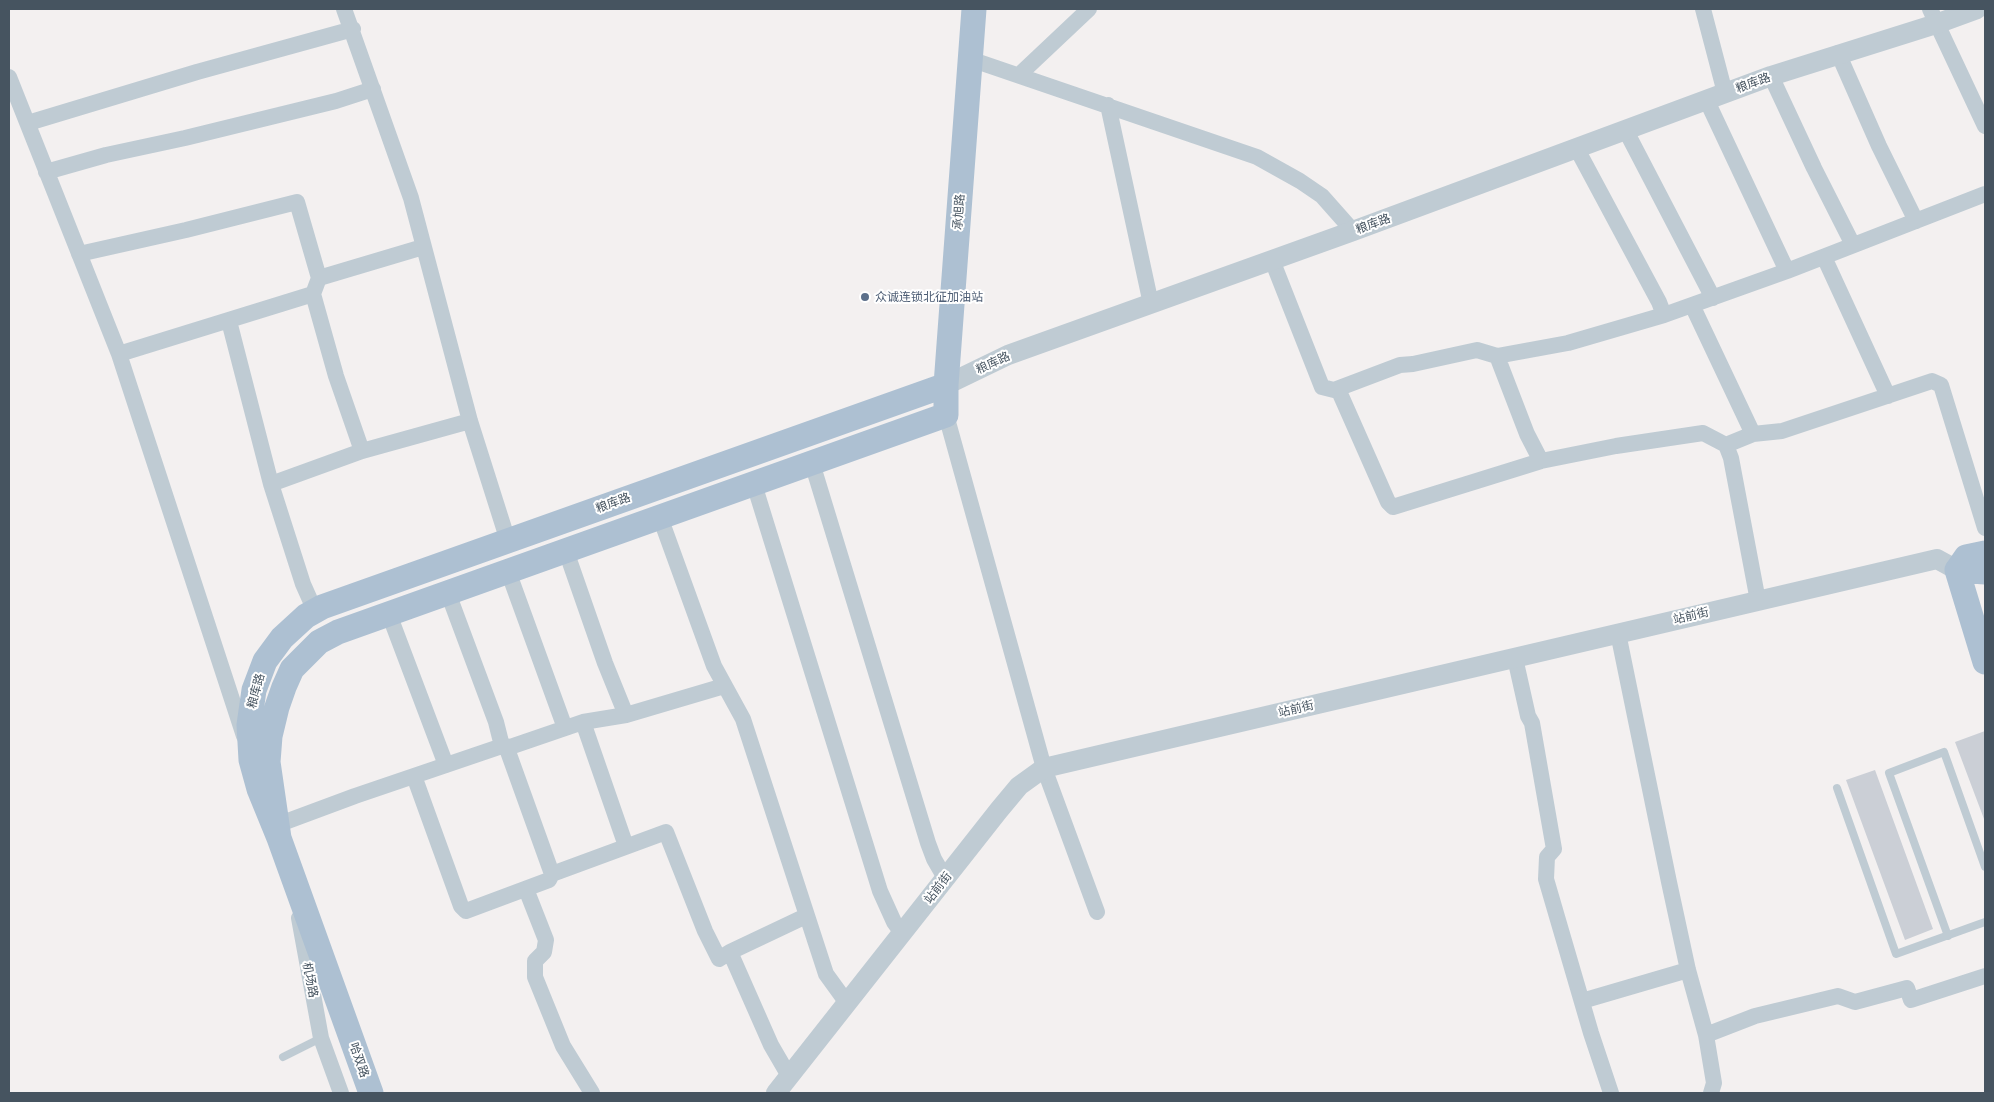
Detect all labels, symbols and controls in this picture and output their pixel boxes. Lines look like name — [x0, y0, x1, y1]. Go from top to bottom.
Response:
street label: 粮库路 — [1734, 70, 1772, 96]
street label: 承旭路 — [951, 194, 967, 230]
street label: 粮库路 — [1354, 211, 1392, 237]
place label: 众诚连锁北征加油站 — [875, 290, 983, 304]
marker: 众诚连锁北征加油站 — [859, 291, 871, 303]
street label: 粮库路 — [974, 349, 1012, 377]
street label: 粮库路 — [594, 490, 632, 516]
street label: 站前街 — [1672, 605, 1710, 627]
street label: 粮库路 — [244, 672, 268, 710]
street label: 站前街 — [1277, 698, 1315, 720]
street label: 站前街 — [921, 869, 955, 907]
street label: 机场路 — [299, 961, 321, 999]
street label: 哈双路 — [346, 1041, 372, 1079]

